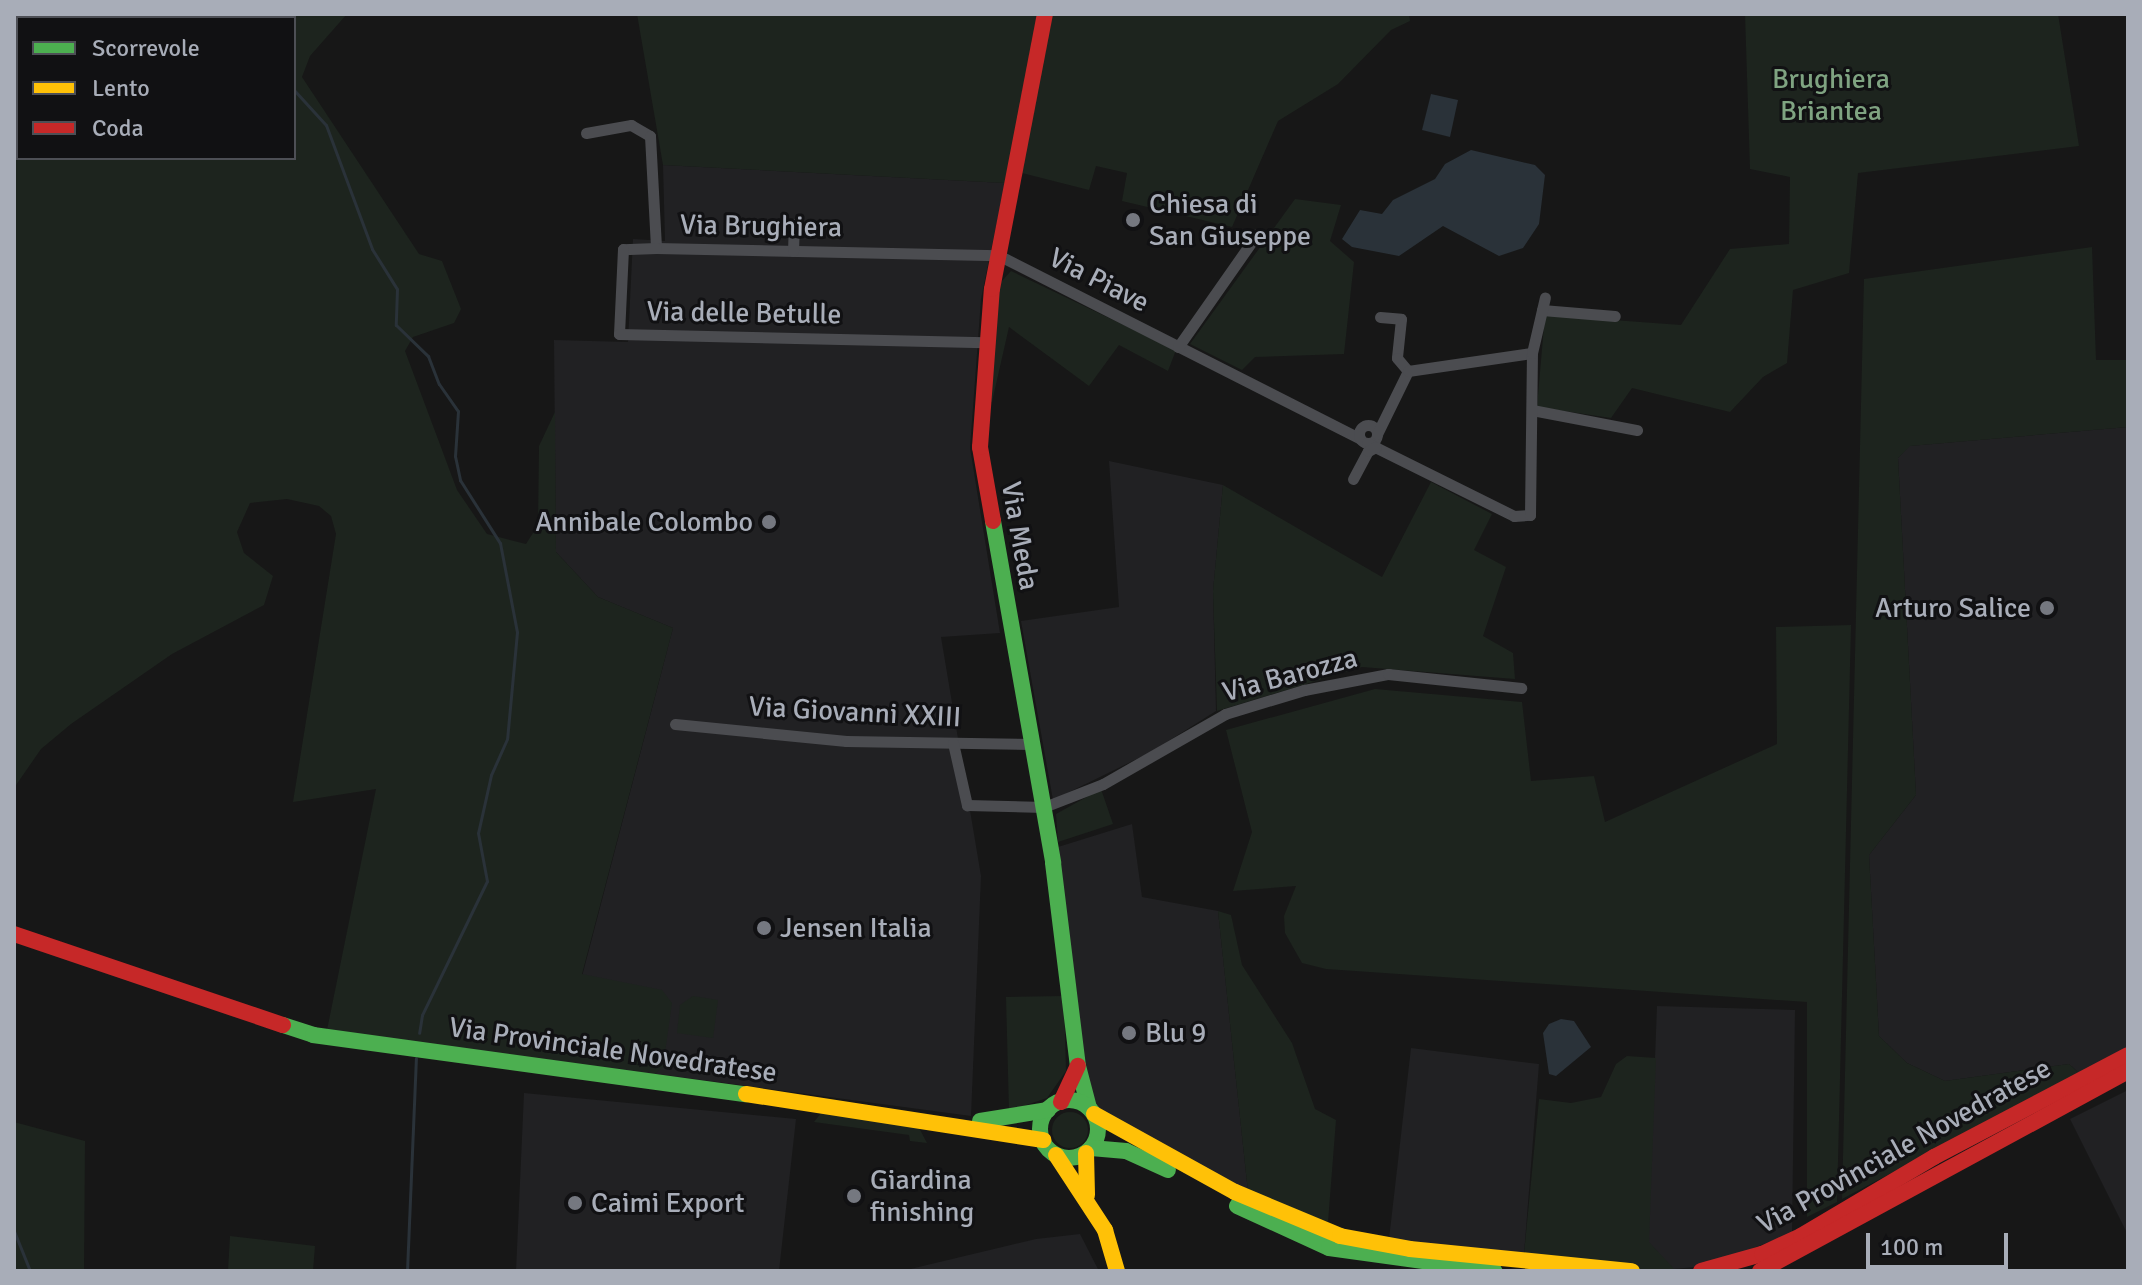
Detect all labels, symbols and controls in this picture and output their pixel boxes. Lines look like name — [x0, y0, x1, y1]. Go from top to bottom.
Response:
legend — [16, 16, 296, 160]
text: Scorrevole — [92, 33, 200, 63]
park label: Brughiera Briantea — [1772, 62, 1890, 128]
text: Lento — [92, 73, 150, 103]
text: Coda — [92, 113, 144, 143]
place label: Chiesa di San Giuseppe — [1149, 187, 1311, 253]
street label: Via Brughiera — [680, 208, 842, 244]
marker: Chiesa di San Giuseppe — [1124, 211, 1142, 229]
street label: Via Piave — [1043, 241, 1155, 319]
street label: Via delle Betulle — [646, 295, 842, 331]
street label: Via Meda — [994, 479, 1046, 593]
place label: Annibale Colombo — [535, 505, 753, 539]
marker: Annibale Colombo — [760, 513, 778, 531]
place label: Arturo Salice — [1875, 591, 2031, 625]
marker: Arturo Salice — [2038, 599, 2056, 617]
street label: Via Barozza — [1219, 641, 1361, 709]
street label: Via Giovanni XXIII — [748, 690, 962, 734]
place label: Jensen Italia — [780, 911, 932, 945]
marker: Jensen Italia — [755, 919, 773, 937]
street label: Via Provinciale Novedratese — [447, 1010, 779, 1090]
place label: Blu 9 — [1145, 1016, 1206, 1050]
marker: Blu 9 — [1120, 1024, 1138, 1042]
street label: Via Provinciale Novedratese — [1751, 1051, 2057, 1241]
place label: Giardina finishing — [870, 1163, 974, 1229]
place label: Caimi Export — [591, 1186, 744, 1220]
marker: Giardina finishing — [845, 1187, 863, 1205]
marker: Caimi Export — [566, 1194, 584, 1212]
scale bar — [1870, 1217, 2012, 1267]
text: 100 m — [1880, 1232, 1943, 1262]

